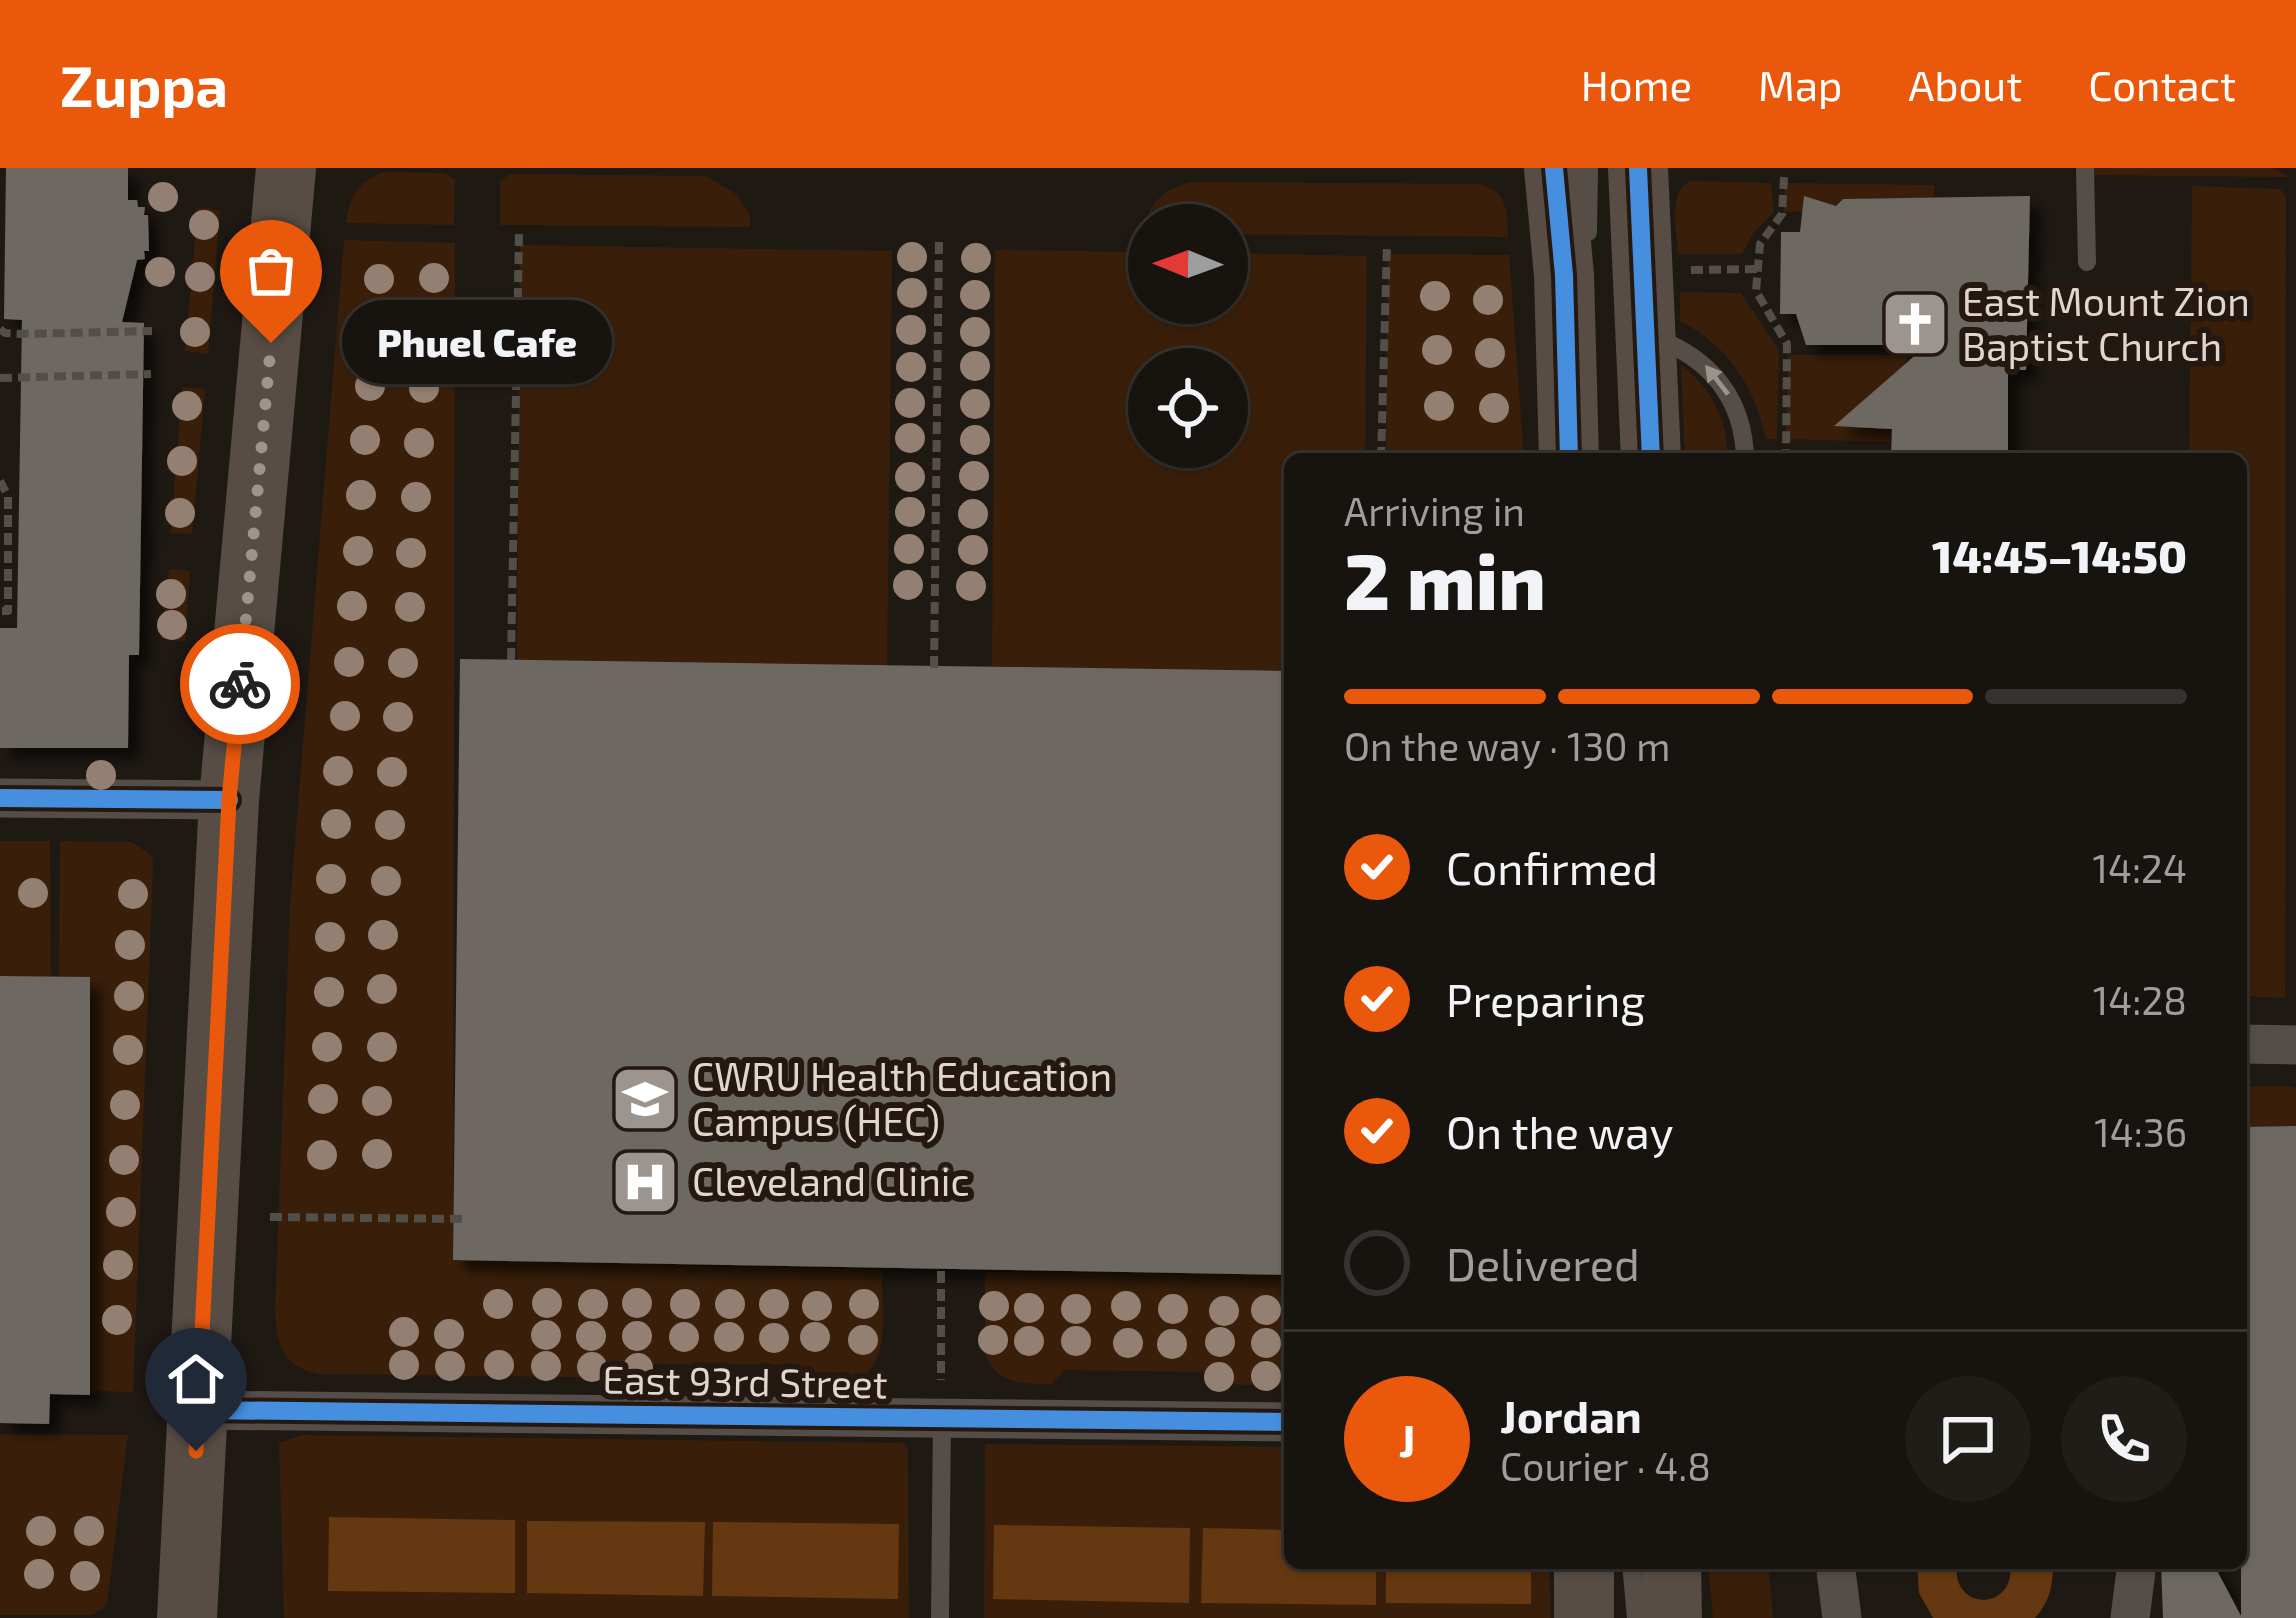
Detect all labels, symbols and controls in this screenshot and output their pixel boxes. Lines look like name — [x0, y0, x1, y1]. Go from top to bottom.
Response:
text: Zuppa — [60, 50, 228, 118]
text: Home — [1581, 59, 1692, 109]
text: Map — [1758, 59, 1842, 109]
text: About — [1908, 59, 2022, 109]
text: Contact — [2088, 59, 2236, 109]
north arrow — [1128, 204, 1248, 324]
map controls — [1128, 204, 1248, 468]
pin — [220, 220, 322, 343]
icon: bag — [238, 238, 304, 304]
place label: East Mount Zion Baptist Church — [1962, 277, 2250, 369]
church icon: East Mount Zion Baptist Church — [1880, 289, 1950, 359]
callout: Phuel Cafe — [343, 301, 613, 385]
text: Phuel Cafe — [377, 318, 577, 365]
button: locate — [1128, 348, 1248, 468]
one-way arrow — [1705, 365, 1730, 396]
text: Arriving in — [1344, 487, 1525, 534]
text: 14:45–14:50 — [1932, 528, 2187, 582]
text: 2 min — [1344, 532, 1546, 626]
courier — [180, 624, 300, 744]
icon: bike — [207, 651, 273, 717]
text: On the way · 130 m — [1344, 722, 1670, 769]
icon: check — [1344, 834, 1410, 900]
text: Confirmed — [1446, 840, 1658, 894]
text: 14:24 — [2092, 844, 2187, 891]
icon: check — [1344, 966, 1410, 1032]
text: Preparing — [1446, 972, 1645, 1026]
text: 14:28 — [2093, 976, 2187, 1023]
place label: CWRU Health Education Campus (HEC) — [692, 1052, 1112, 1144]
school or university icon: CWRU Health Education Campus (HEC) — [610, 1064, 680, 1134]
icon: check — [1344, 1098, 1410, 1164]
text: On the way — [1446, 1104, 1673, 1158]
text: 14:36 — [2094, 1108, 2187, 1155]
hospital icon: Cleveland Clinic — [610, 1147, 680, 1217]
place label: Cleveland Clinic — [692, 1157, 970, 1204]
text: Delivered — [1446, 1236, 1640, 1290]
pin — [145, 1328, 247, 1451]
icon: home — [163, 1346, 229, 1412]
street label: East 93rd Street — [602, 1355, 888, 1406]
button: chat — [1905, 1376, 2031, 1502]
button: phone — [2061, 1376, 2187, 1502]
text: Jordan — [1500, 1388, 1642, 1442]
text: J — [1399, 1412, 1415, 1466]
text: Courier · 4.8 — [1500, 1442, 1711, 1489]

